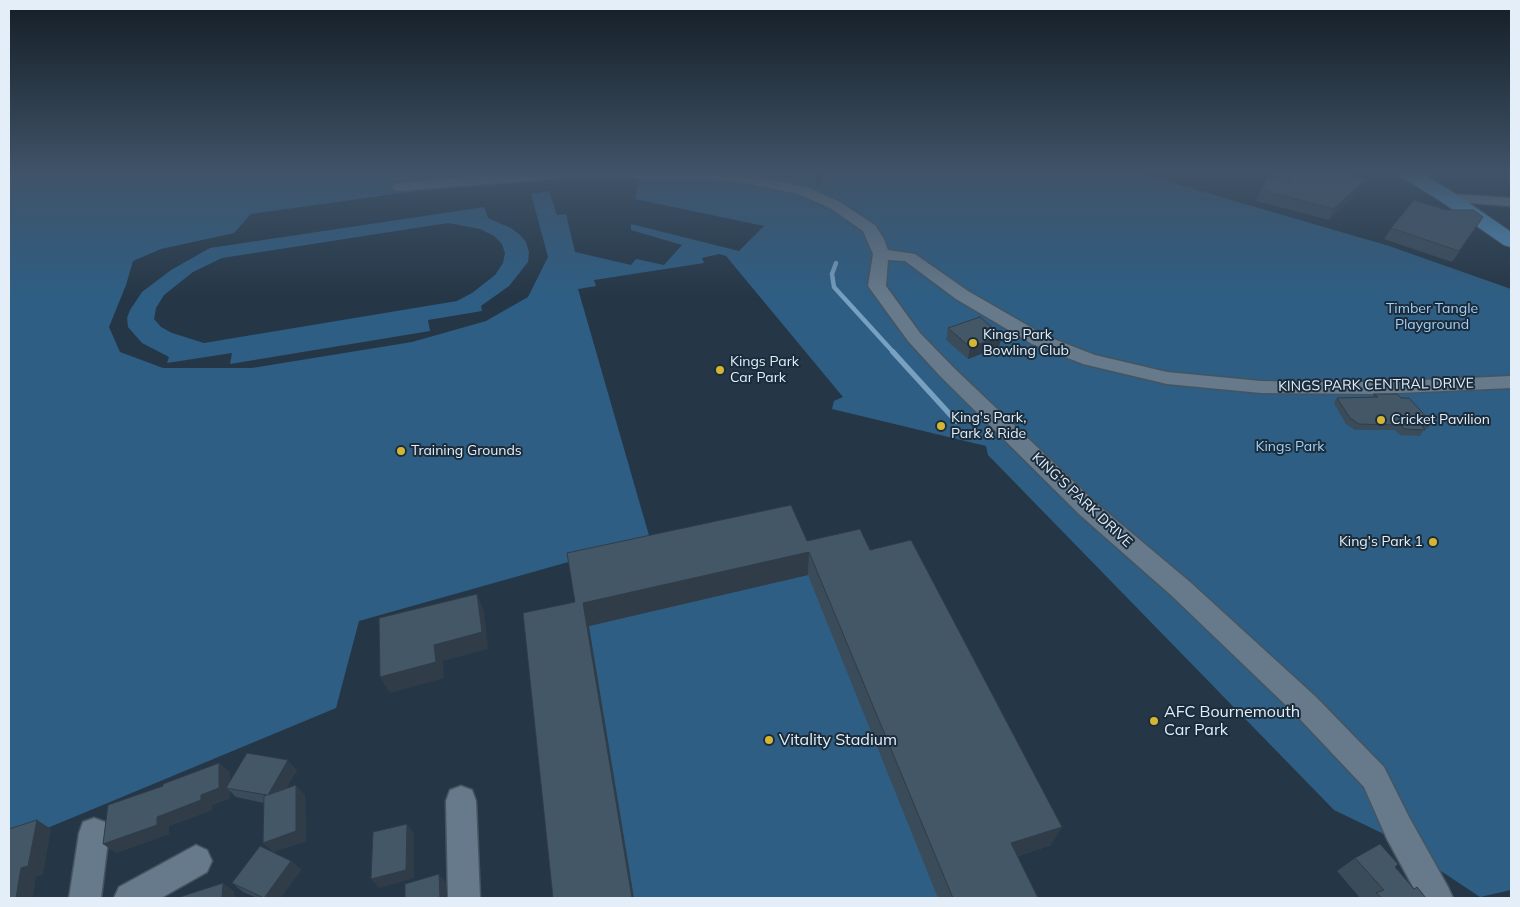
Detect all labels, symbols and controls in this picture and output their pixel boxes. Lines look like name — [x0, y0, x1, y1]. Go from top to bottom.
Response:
park label: Timber Tangle Playground — [1386, 301, 1478, 334]
place label: Kings Park Bowling Club — [983, 327, 1069, 360]
marker: Kings Park Bowling Club — [967, 337, 979, 349]
place label: Kings Park Car Park — [730, 354, 799, 387]
marker: Kings Park Car Park — [714, 364, 726, 376]
street label: KINGS PARK CENTRAL DRIVE — [1278, 375, 1474, 395]
place label: King's Park, Park & Ride — [951, 410, 1026, 442]
place label: Cricket Pavilion — [1391, 412, 1490, 428]
marker: Cricket Pavilion — [1375, 414, 1387, 426]
marker: King's Park, Park & Ride — [935, 420, 947, 432]
park label: Kings Park — [1256, 439, 1324, 455]
place label: Training Grounds — [411, 443, 522, 459]
marker: Training Grounds — [395, 445, 407, 457]
street label: KING'S PARK DRIVE — [1028, 449, 1136, 551]
place label: King's Park 1 — [1339, 534, 1423, 550]
marker: King's Park 1 — [1427, 536, 1439, 548]
place label: AFC Bournemouth Car Park — [1164, 702, 1300, 740]
marker: AFC Bournemouth Car Park — [1148, 715, 1160, 727]
place label: Vitality Stadium — [779, 730, 897, 750]
marker: Vitality Stadium — [763, 734, 775, 746]

